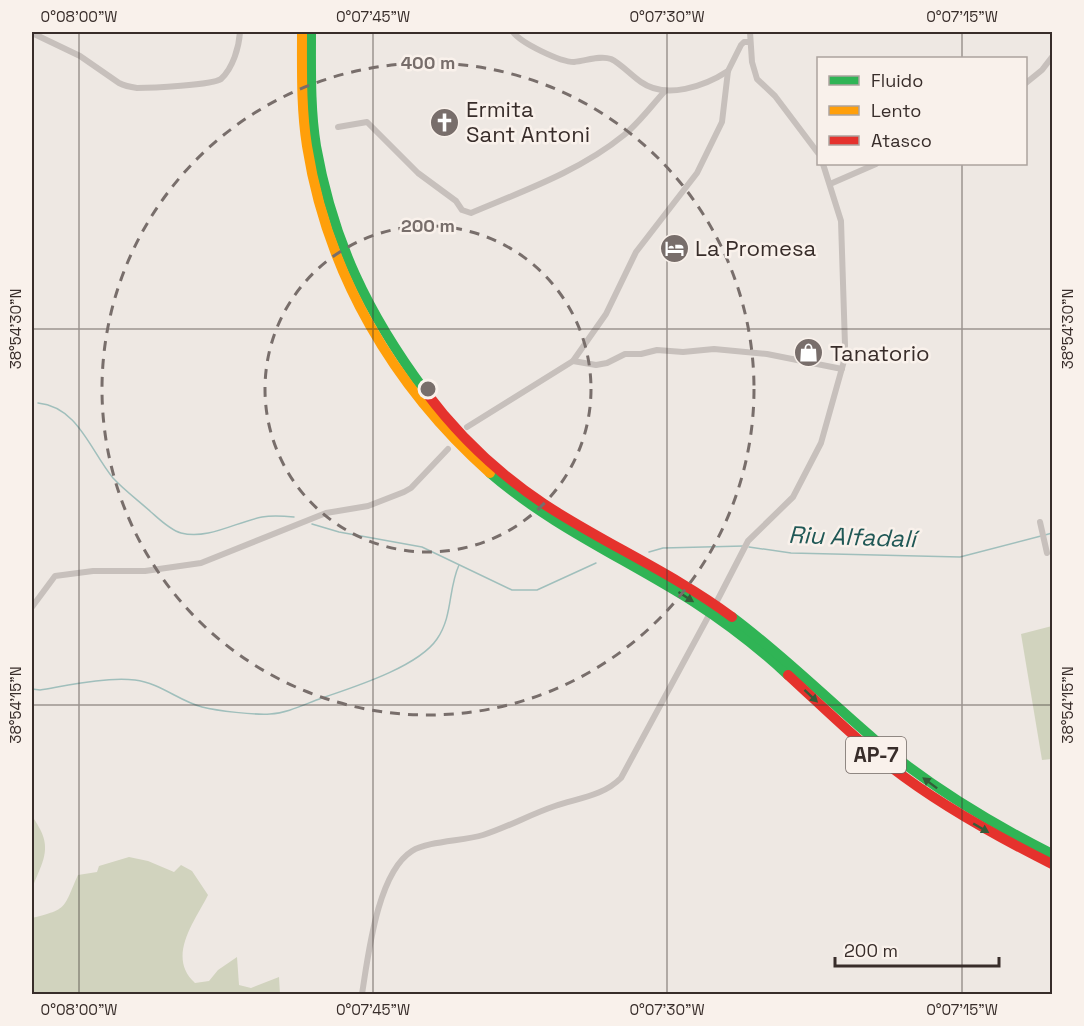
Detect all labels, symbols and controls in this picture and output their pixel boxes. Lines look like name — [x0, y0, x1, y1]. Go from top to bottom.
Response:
text: 0°08'00"W — [41, 7, 117, 26]
text: 0°07'45"W — [336, 7, 410, 26]
text: 0°07'30"W — [629, 7, 705, 26]
text: 0°07'15"W — [926, 7, 998, 26]
text: 400 m — [401, 51, 455, 74]
legend — [817, 57, 1027, 165]
text: Fluido — [871, 69, 923, 92]
place label: Ermita Sant Antoni — [466, 95, 590, 148]
text: Lento — [871, 99, 921, 122]
church icon: Ermita Sant Antoni — [429, 106, 461, 138]
text: Atasco — [871, 129, 932, 152]
text: 200 m — [401, 214, 455, 237]
hotel icon: La Promesa — [658, 232, 690, 264]
place label: La Promesa — [695, 234, 816, 262]
text: 38°54'30"N — [6, 289, 25, 369]
text: 38°54'30"N — [1058, 289, 1077, 369]
shop icon: Tanatorio — [793, 337, 825, 369]
place label: Tanatorio — [830, 339, 930, 367]
centre of rings — [418, 379, 438, 399]
water label: Riu Alfadalí — [788, 519, 920, 554]
one-way arrow — [678, 591, 694, 602]
text: 38°54'15"N — [6, 666, 25, 744]
text: 38°54'15"N — [1058, 666, 1077, 744]
one-way arrow — [804, 689, 819, 703]
road number: AP-7 — [846, 737, 906, 773]
one-way arrow — [922, 777, 937, 789]
one-way arrow — [973, 823, 989, 834]
scale bar — [835, 930, 998, 968]
text: 200 m — [844, 939, 898, 962]
text: 0°08'00"W — [41, 1000, 117, 1019]
text: 0°07'45"W — [336, 1000, 410, 1019]
text: 0°07'30"W — [629, 1000, 705, 1019]
text: 0°07'15"W — [926, 1000, 998, 1019]

